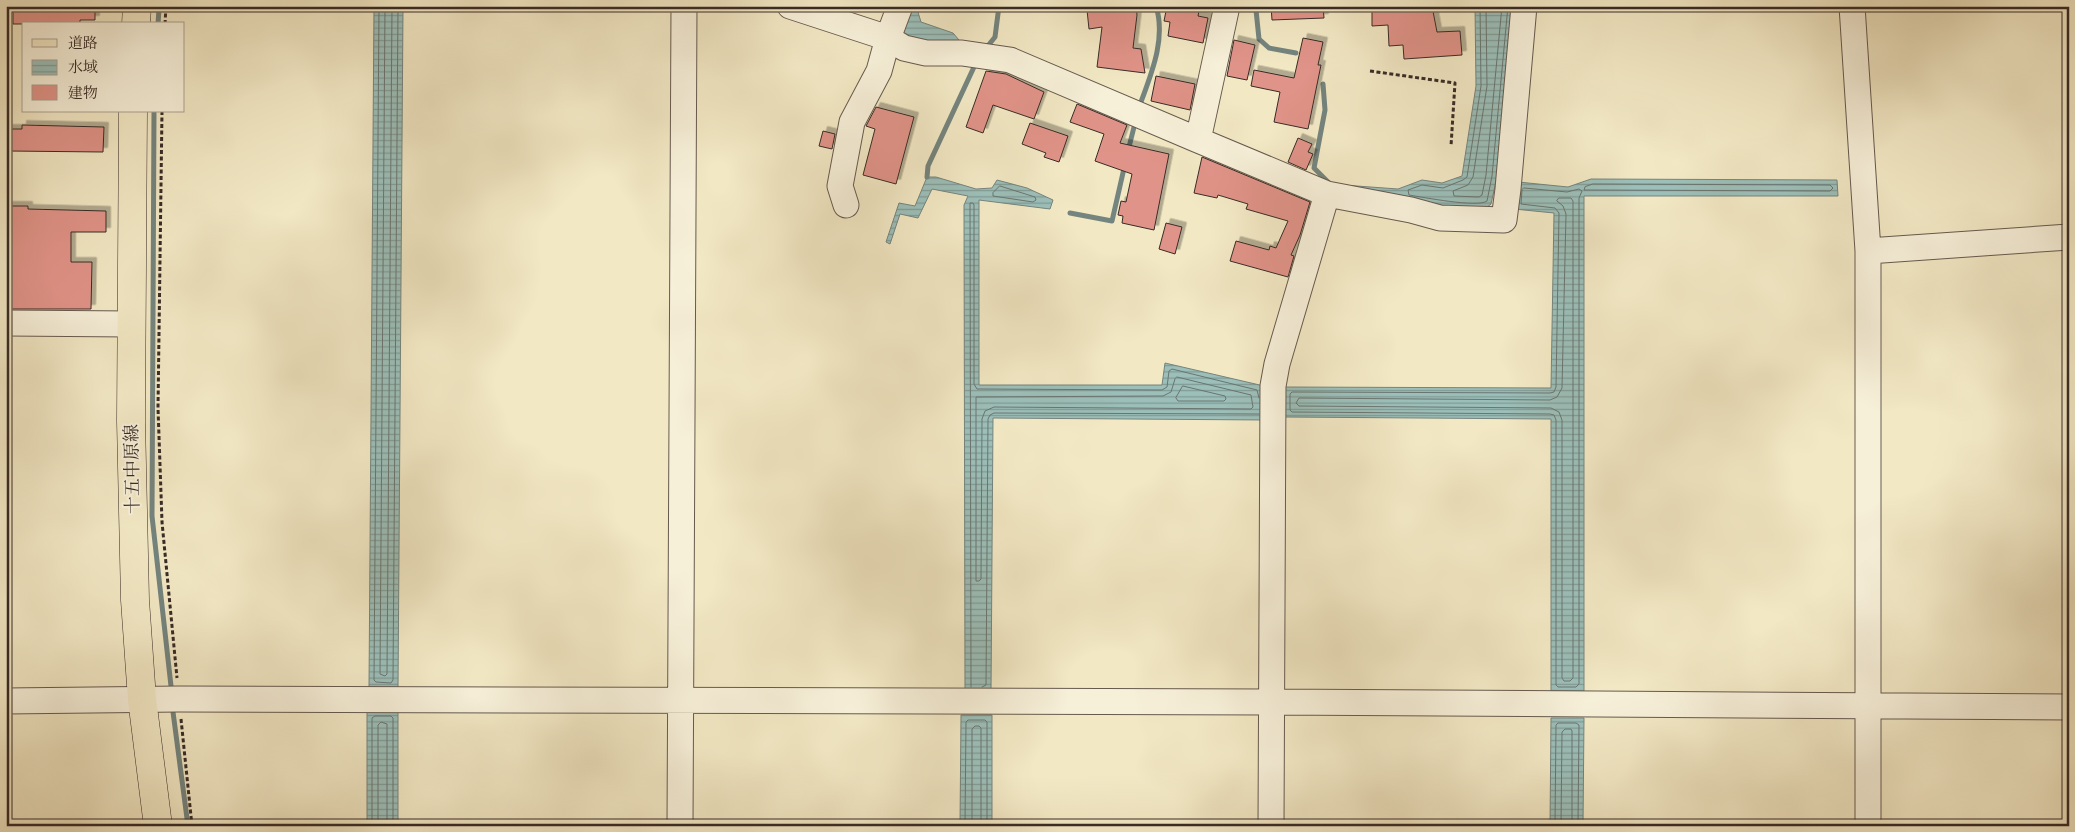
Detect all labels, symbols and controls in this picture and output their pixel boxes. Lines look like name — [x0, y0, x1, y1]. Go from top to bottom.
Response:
legend — [22, 22, 185, 112]
text: 道路 — [68, 34, 98, 52]
text: 水域 — [68, 58, 98, 76]
text: 建物 — [68, 84, 98, 102]
street label: 十五中原線 — [120, 424, 144, 514]

